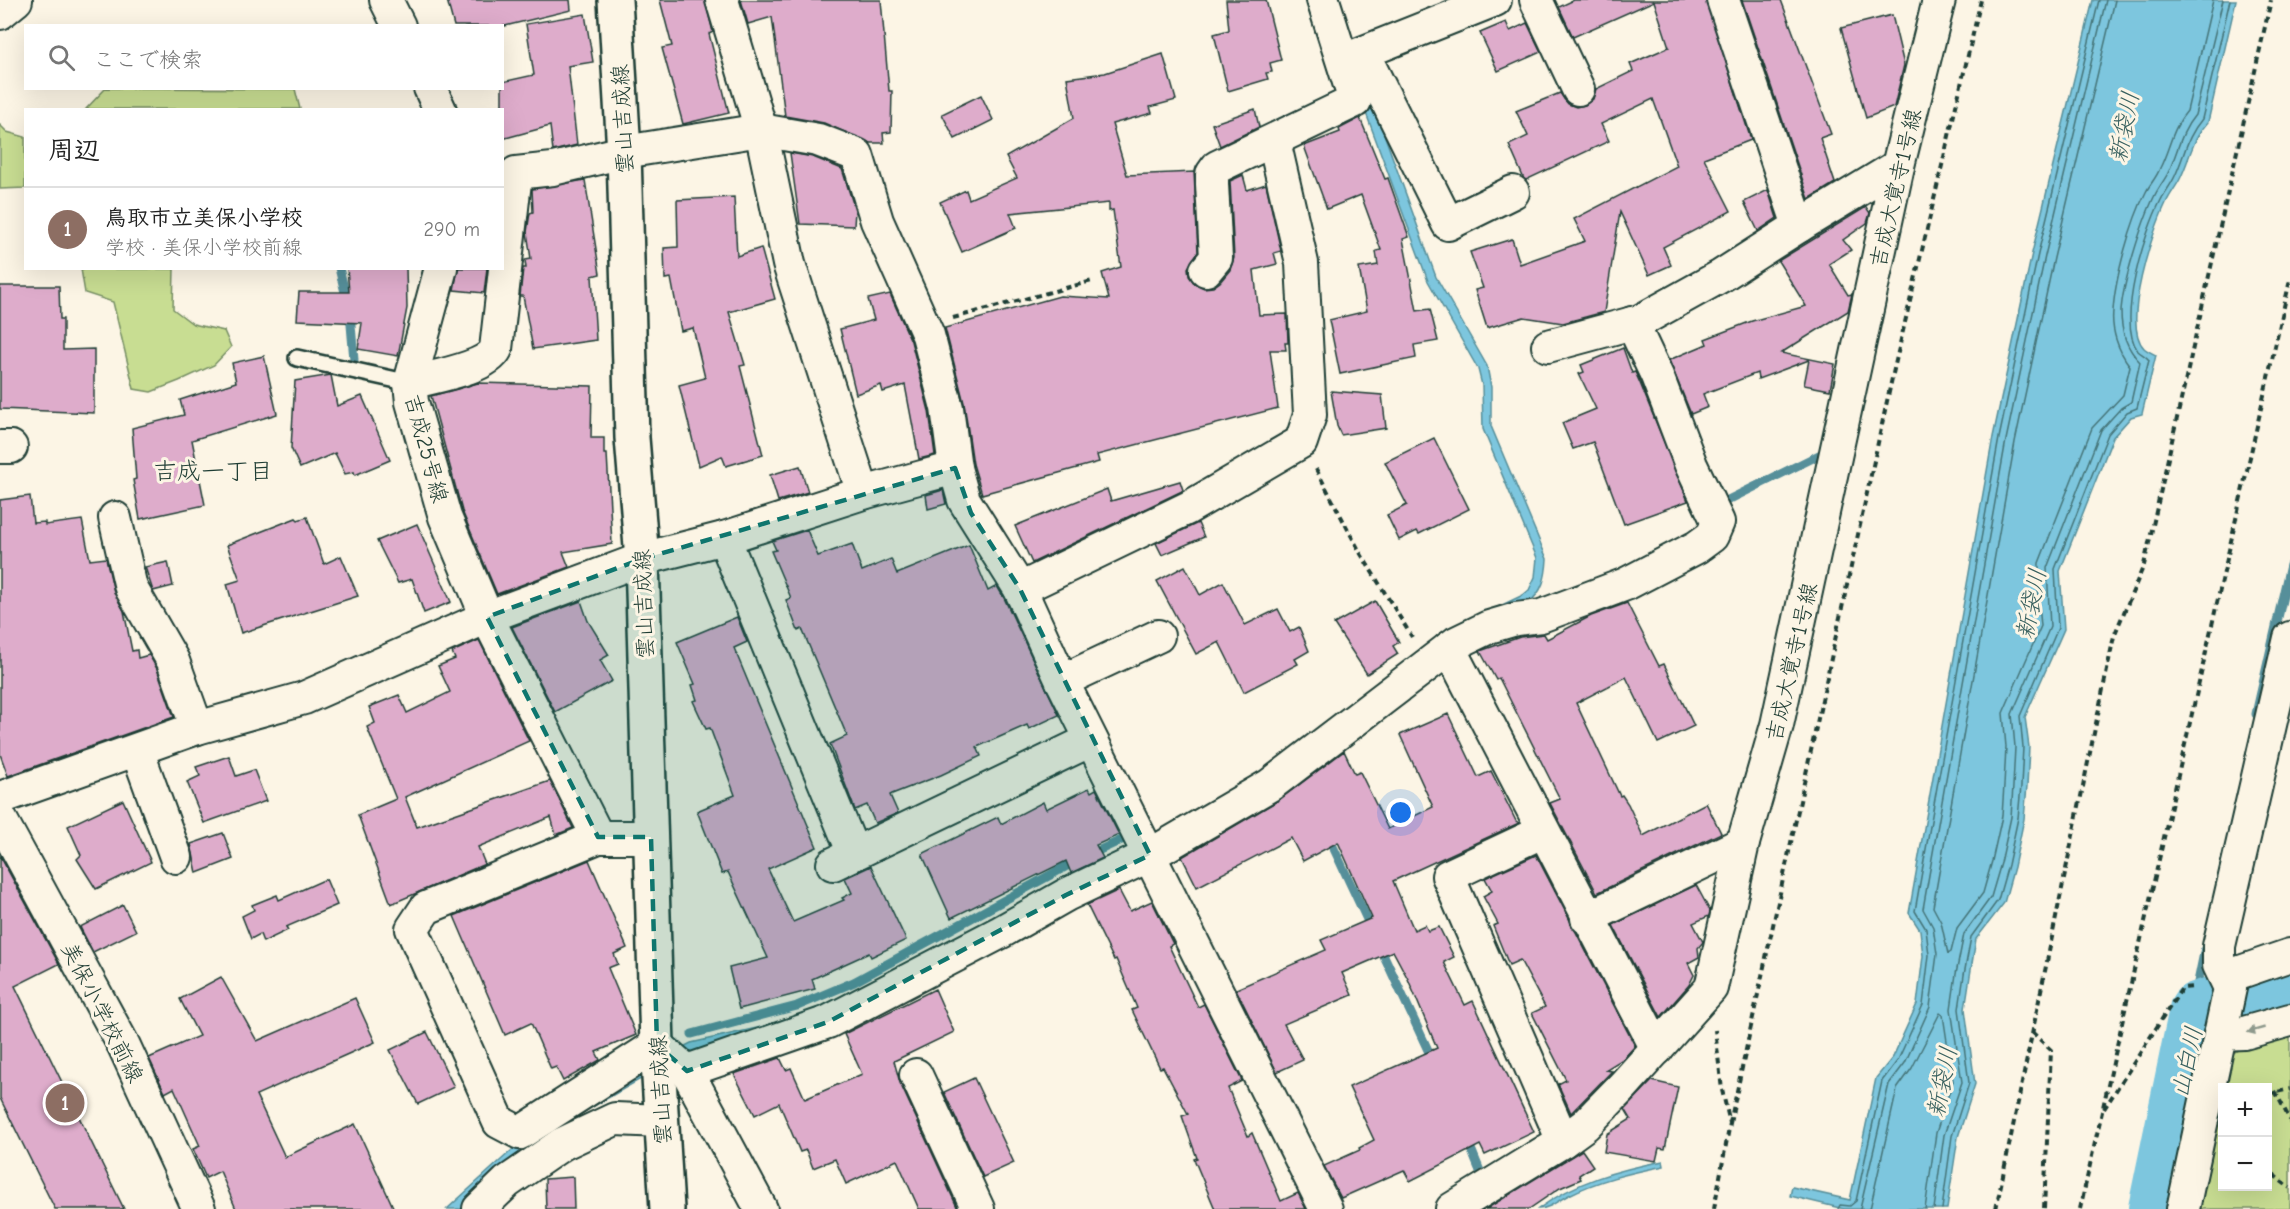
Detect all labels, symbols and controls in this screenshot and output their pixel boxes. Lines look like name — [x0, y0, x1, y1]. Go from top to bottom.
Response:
search box — [24, 24, 504, 90]
icon: search — [45, 41, 78, 74]
text: ここで検索 — [93, 47, 203, 73]
street label: 雲山吉成線 — [607, 63, 639, 175]
water label: 新袋川 — [2103, 89, 2145, 165]
street label: 吉成大覚寺1号線 — [1865, 106, 1927, 270]
text: 周辺 — [48, 136, 100, 166]
text: 鳥取市立美保小学校 — [105, 205, 303, 231]
text: 1 — [64, 218, 71, 241]
text: 290 m — [424, 218, 480, 241]
text: 学校 · 美保小学校前線 — [105, 236, 302, 259]
street label: 吉成25号線 — [399, 391, 453, 505]
district label: 吉成一丁目 — [153, 457, 273, 485]
street label: 雲山吉成線 — [629, 549, 659, 659]
water label: 新袋川 — [2010, 566, 2052, 642]
street label: 吉成大覚寺1号線 — [1761, 580, 1823, 744]
your location — [1386, 798, 1415, 827]
street label: 美保小学校前線 — [56, 938, 149, 1087]
water label: 山白川 — [2166, 1024, 2208, 1100]
one-way arrow — [2246, 1026, 2264, 1035]
street label: 雲山吉成線 — [645, 1034, 677, 1146]
water label: 新袋川 — [1921, 1044, 1963, 1120]
pin: 1 — [46, 1080, 84, 1126]
map controls — [2218, 1083, 2272, 1191]
button: + — [2218, 1083, 2272, 1137]
button: − — [2218, 1137, 2272, 1191]

